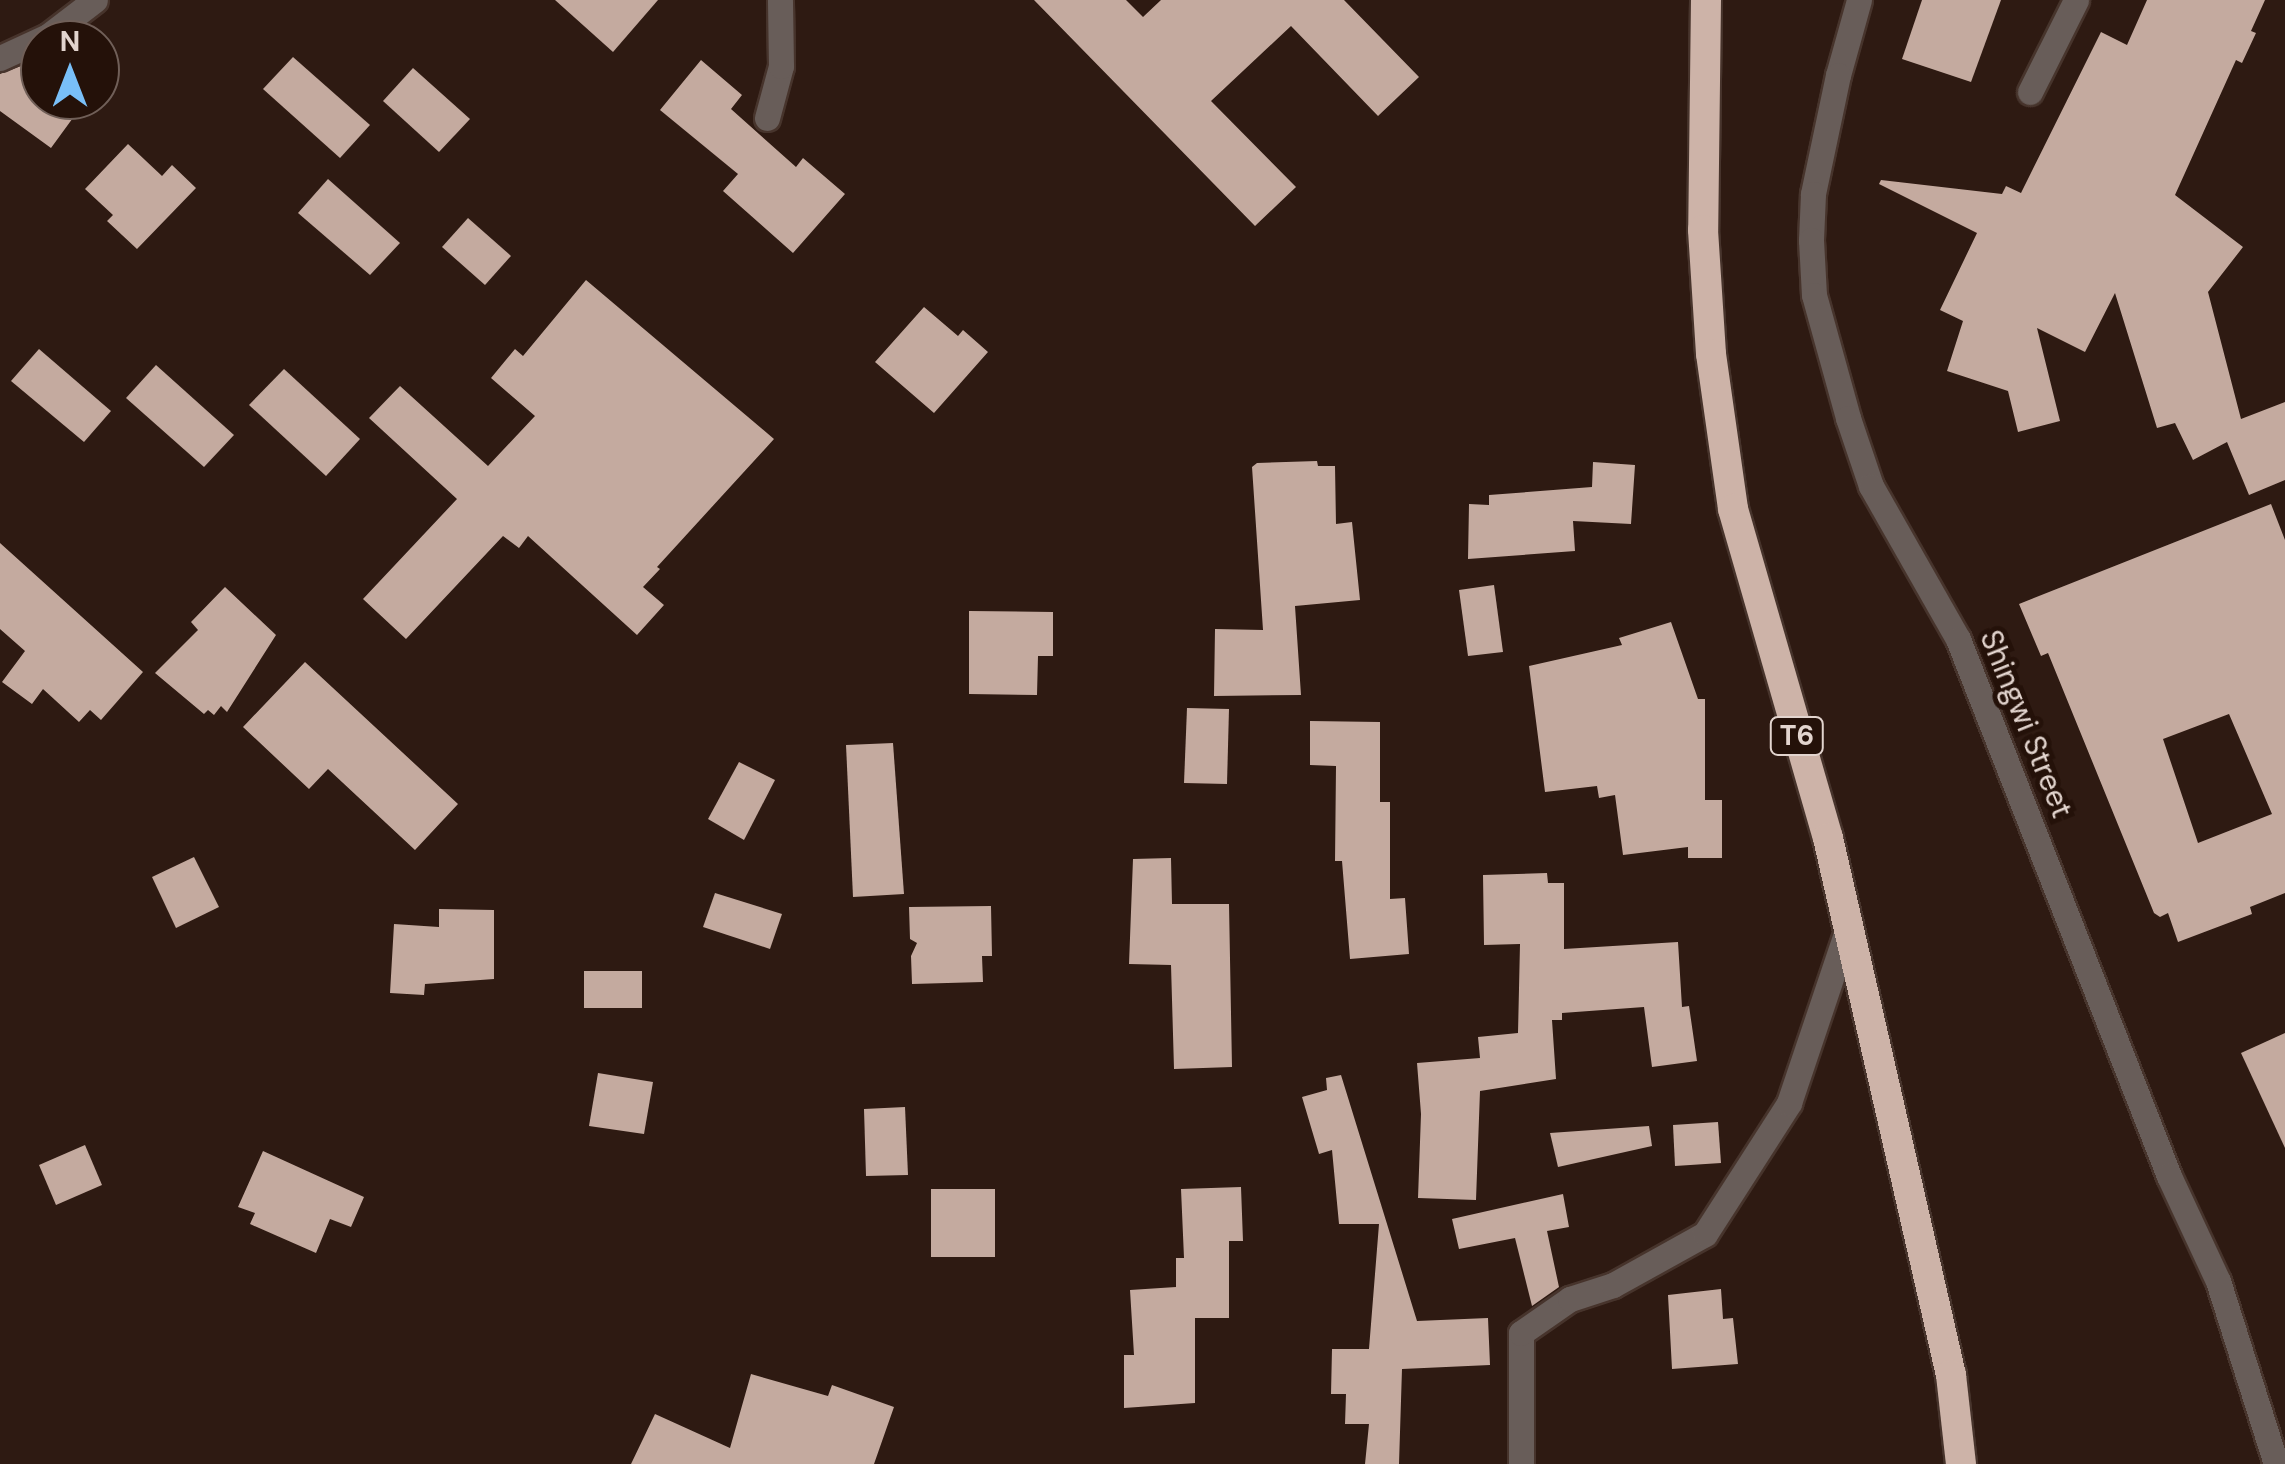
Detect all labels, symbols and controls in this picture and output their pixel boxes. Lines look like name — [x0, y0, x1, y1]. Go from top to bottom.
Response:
north arrow — [20, 20, 120, 120]
text: N — [60, 23, 80, 60]
street label: Shingwi Street — [1972, 625, 2080, 823]
road number: T6 — [1770, 713, 1824, 759]

